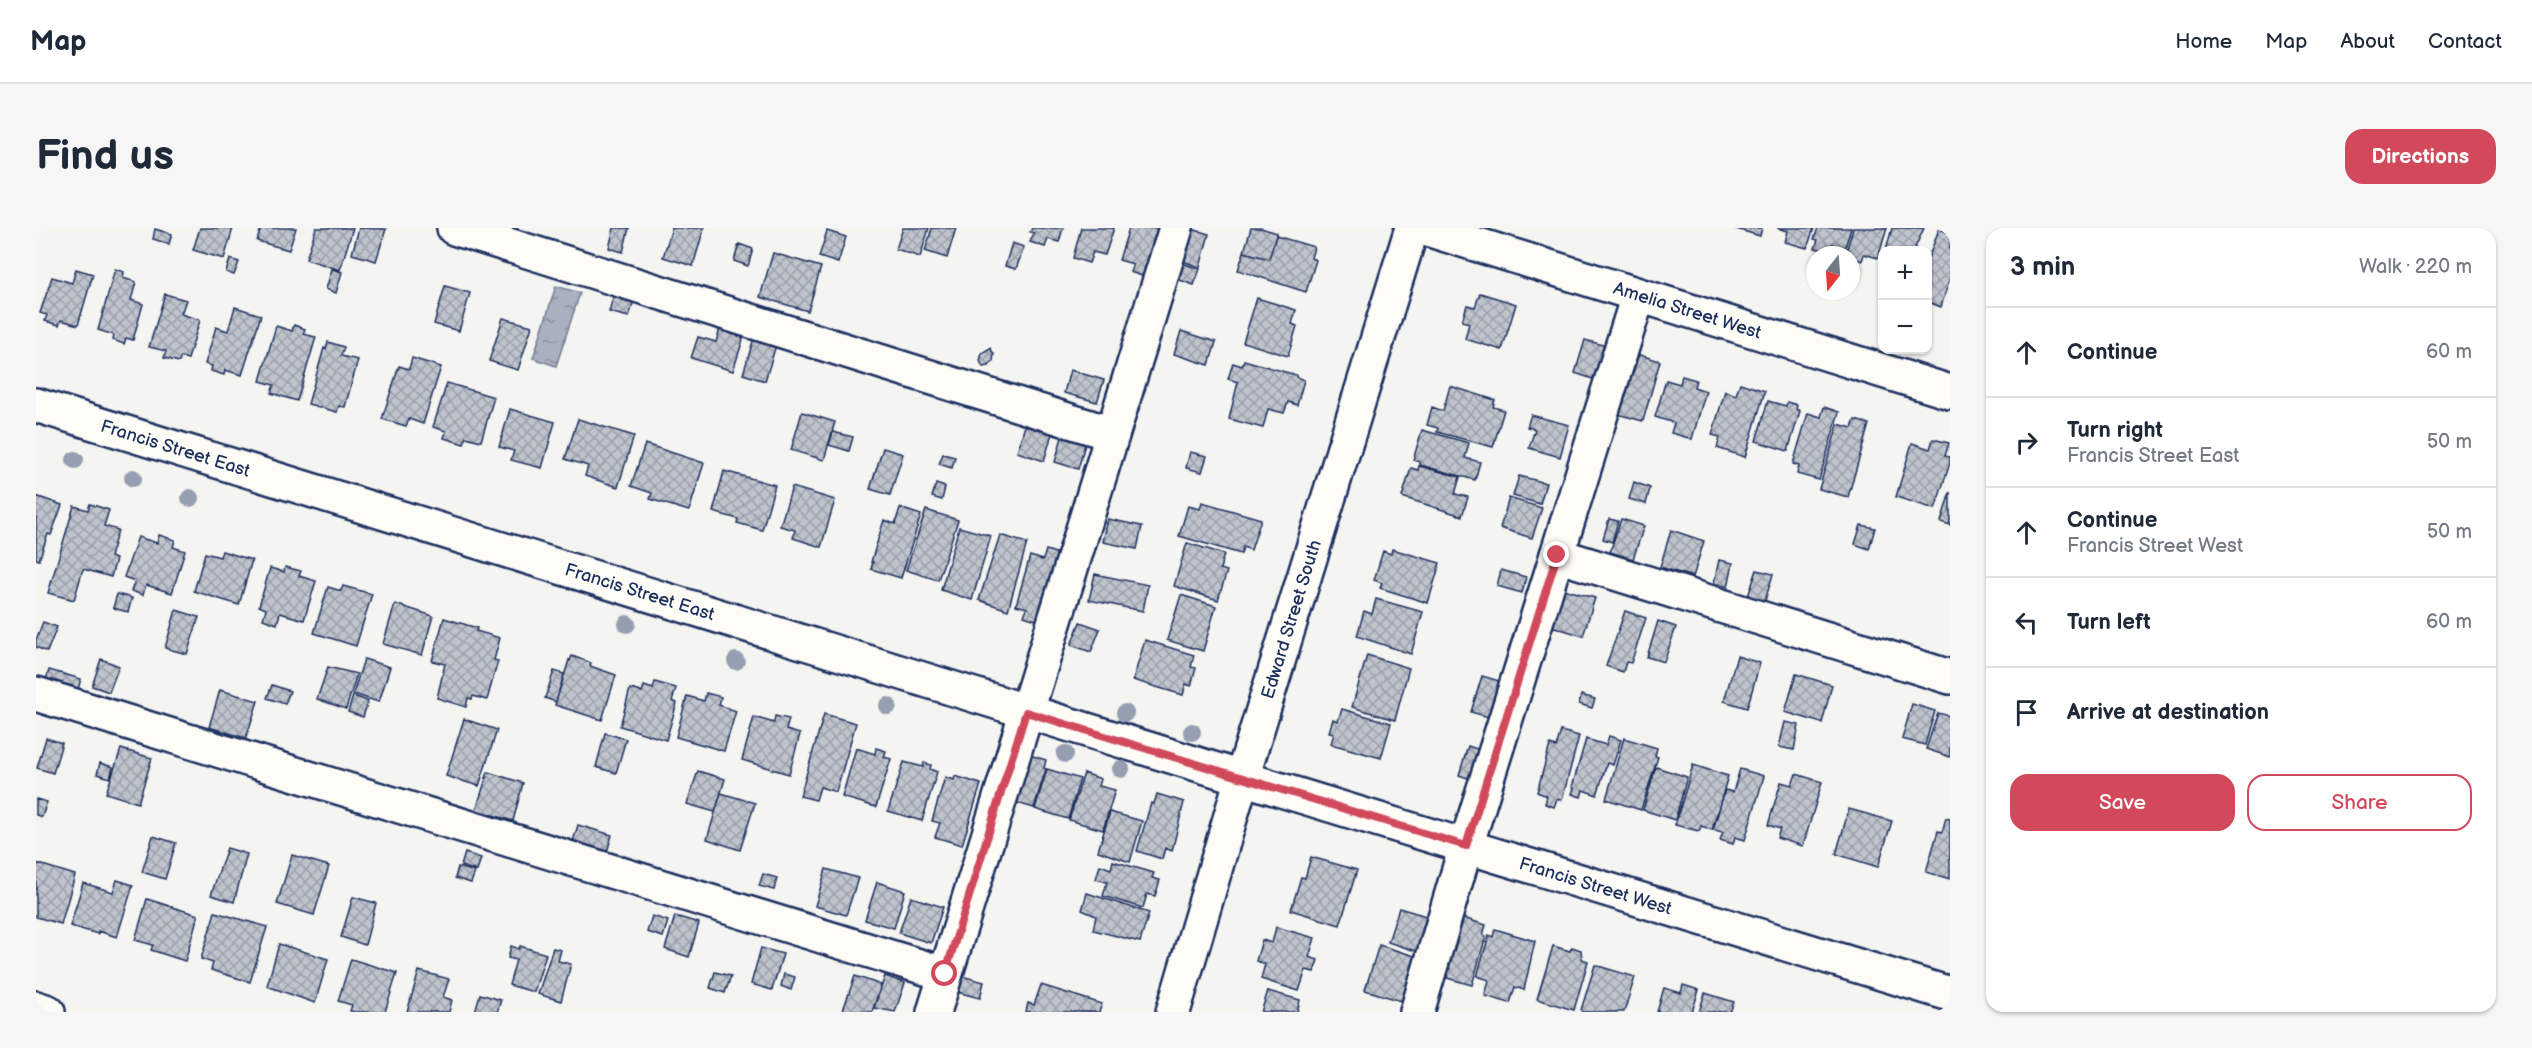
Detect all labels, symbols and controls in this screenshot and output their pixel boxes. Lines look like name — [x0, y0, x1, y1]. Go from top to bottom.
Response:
text: Map — [30, 25, 86, 58]
text: Home — [2175, 29, 2232, 54]
text: Map — [2265, 29, 2307, 54]
text: About — [2340, 29, 2395, 54]
text: Contact — [2428, 29, 2502, 54]
button: Directions — [2345, 129, 2496, 184]
text: Find us — [36, 131, 174, 182]
north arrow — [1806, 246, 1860, 300]
map controls — [1878, 246, 1932, 354]
button: + — [1878, 246, 1932, 300]
text: 3 min — [2010, 252, 2075, 283]
text: Walk · 220 m — [2359, 255, 2472, 279]
street label: Amelia Street West — [1611, 278, 1764, 344]
button: − — [1878, 300, 1932, 354]
icon: ahead — [2010, 336, 2043, 369]
text: Continue — [2067, 339, 2157, 366]
text: 60 m — [2426, 340, 2472, 364]
street label: Francis Street East — [98, 416, 253, 482]
text: Turn right — [2067, 417, 2163, 444]
icon: right — [2010, 426, 2043, 459]
text: 50 m — [2427, 430, 2472, 454]
text: Francis Street East — [2067, 444, 2239, 468]
text: Continue — [2067, 507, 2157, 534]
icon: ahead — [2010, 516, 2043, 549]
text: 50 m — [2427, 520, 2472, 544]
text: Francis Street West — [2067, 534, 2243, 558]
street label: Edward Street South — [1257, 538, 1326, 701]
route end — [1543, 541, 1569, 567]
street label: Francis Street East — [562, 559, 717, 625]
icon: left — [2010, 606, 2043, 639]
text: Turn left — [2067, 609, 2151, 636]
text: 60 m — [2426, 610, 2472, 634]
icon: arrive — [2010, 696, 2043, 729]
text: Arrive at destination — [2067, 699, 2269, 726]
button: Save — [2010, 774, 2235, 831]
button: Share — [2247, 774, 2472, 831]
street label: Francis Street West — [1516, 853, 1675, 920]
route start — [931, 960, 957, 986]

